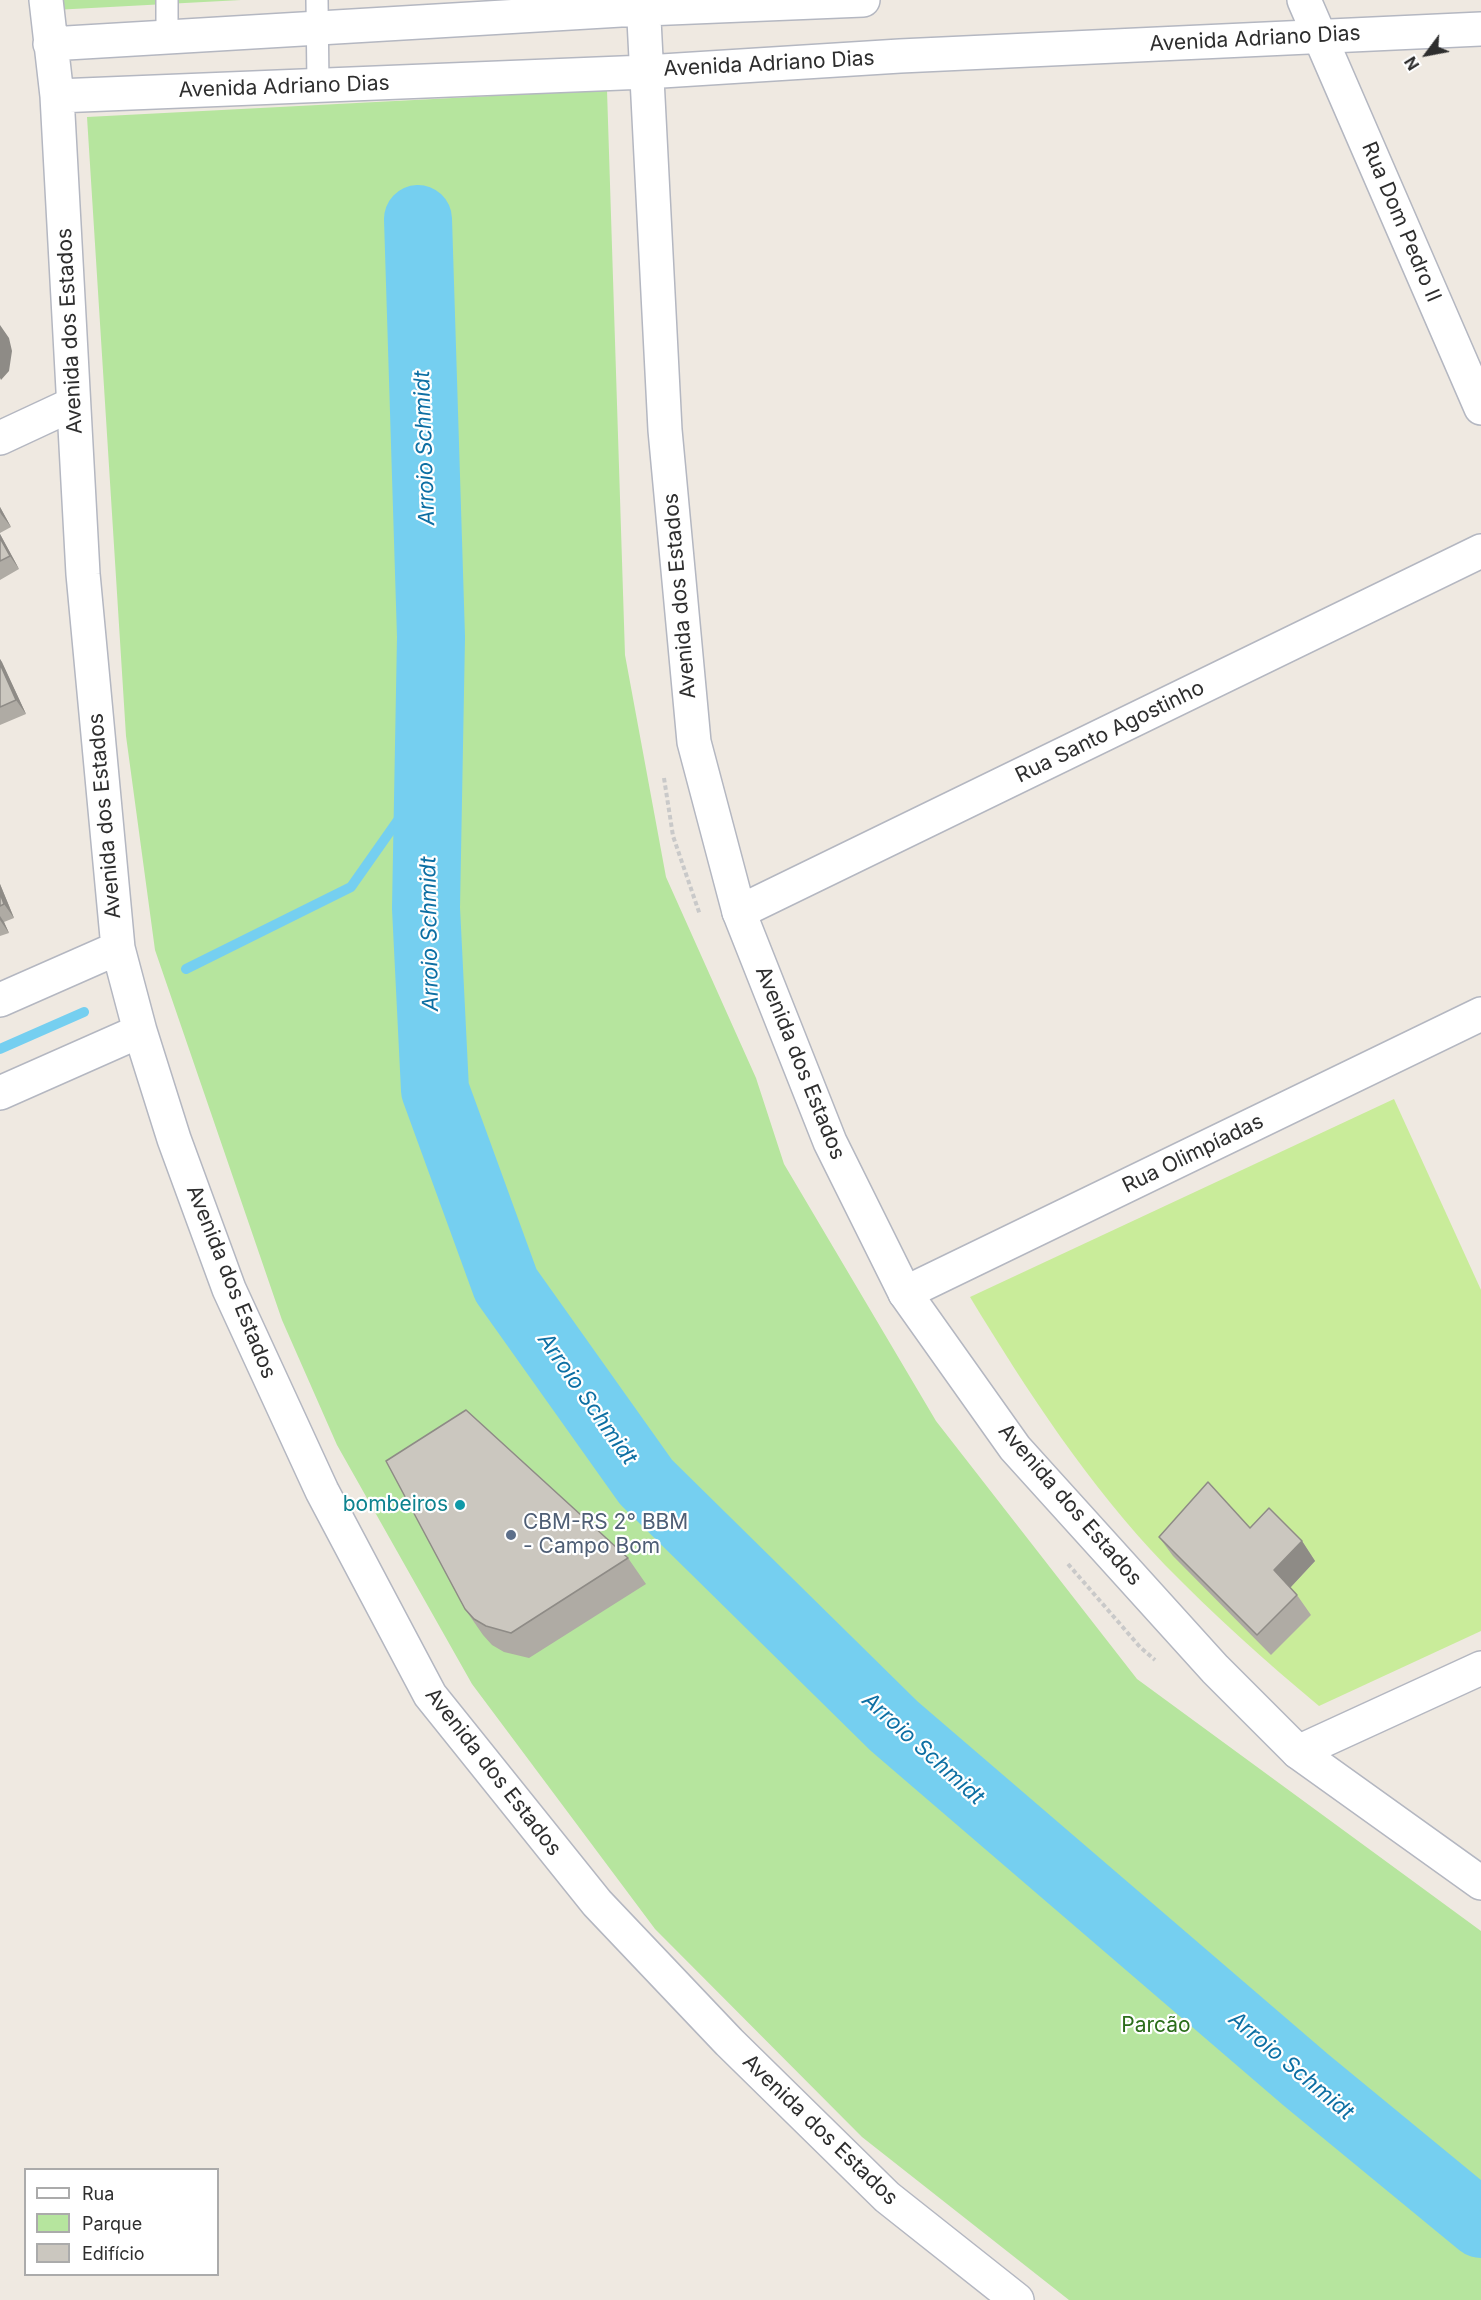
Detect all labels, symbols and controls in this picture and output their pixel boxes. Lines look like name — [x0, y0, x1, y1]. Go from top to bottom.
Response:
street label: Avenida Adriano Dias — [1149, 21, 1361, 57]
north arrow — [1397, 24, 1457, 84]
street label: Avenida Adriano Dias — [663, 46, 875, 82]
text: N — [1400, 53, 1423, 74]
street label: Avenida Adriano Dias — [178, 71, 390, 103]
street label: Rua Dom Pedro II — [1356, 138, 1446, 306]
street label: Avenida dos Estados — [52, 227, 88, 435]
water label: Arroio Schmidt — [409, 370, 441, 526]
street label: Avenida dos Estados — [658, 492, 702, 700]
street label: Rua Santo Agostinho — [1012, 675, 1208, 789]
street label: Avenida dos Estados — [83, 712, 127, 920]
water label: Arroio Schmidt — [415, 856, 445, 1012]
street label: Avenida dos Estados — [750, 963, 850, 1163]
street label: Rua Olimpíadas — [1118, 1109, 1268, 1199]
street label: Avenida dos Estados — [181, 1182, 281, 1382]
water label: Arroio Schmidt — [532, 1328, 642, 1470]
street label: Avenida dos Estados — [993, 1419, 1147, 1591]
place label: bombeiros — [343, 1492, 448, 1518]
marker: bombeiros — [453, 1498, 467, 1512]
place label: CBM-RS 2° BBM - Campo Bom — [523, 1510, 688, 1560]
marker: CBM-RS 2° BBM - Campo Bom — [504, 1528, 518, 1542]
street label: Avenida dos Estados — [420, 1683, 566, 1861]
water label: Arroio Schmidt — [857, 1687, 989, 1811]
water label: Arroio Schmidt — [1223, 2006, 1359, 2126]
park label: Parcão — [1121, 2013, 1191, 2039]
street label: Avenida dos Estados — [737, 2049, 903, 2211]
legend — [24, 2168, 219, 2276]
text: Rua — [82, 2183, 114, 2204]
text: Parque — [82, 2213, 142, 2234]
text: Edifício — [82, 2243, 145, 2264]

